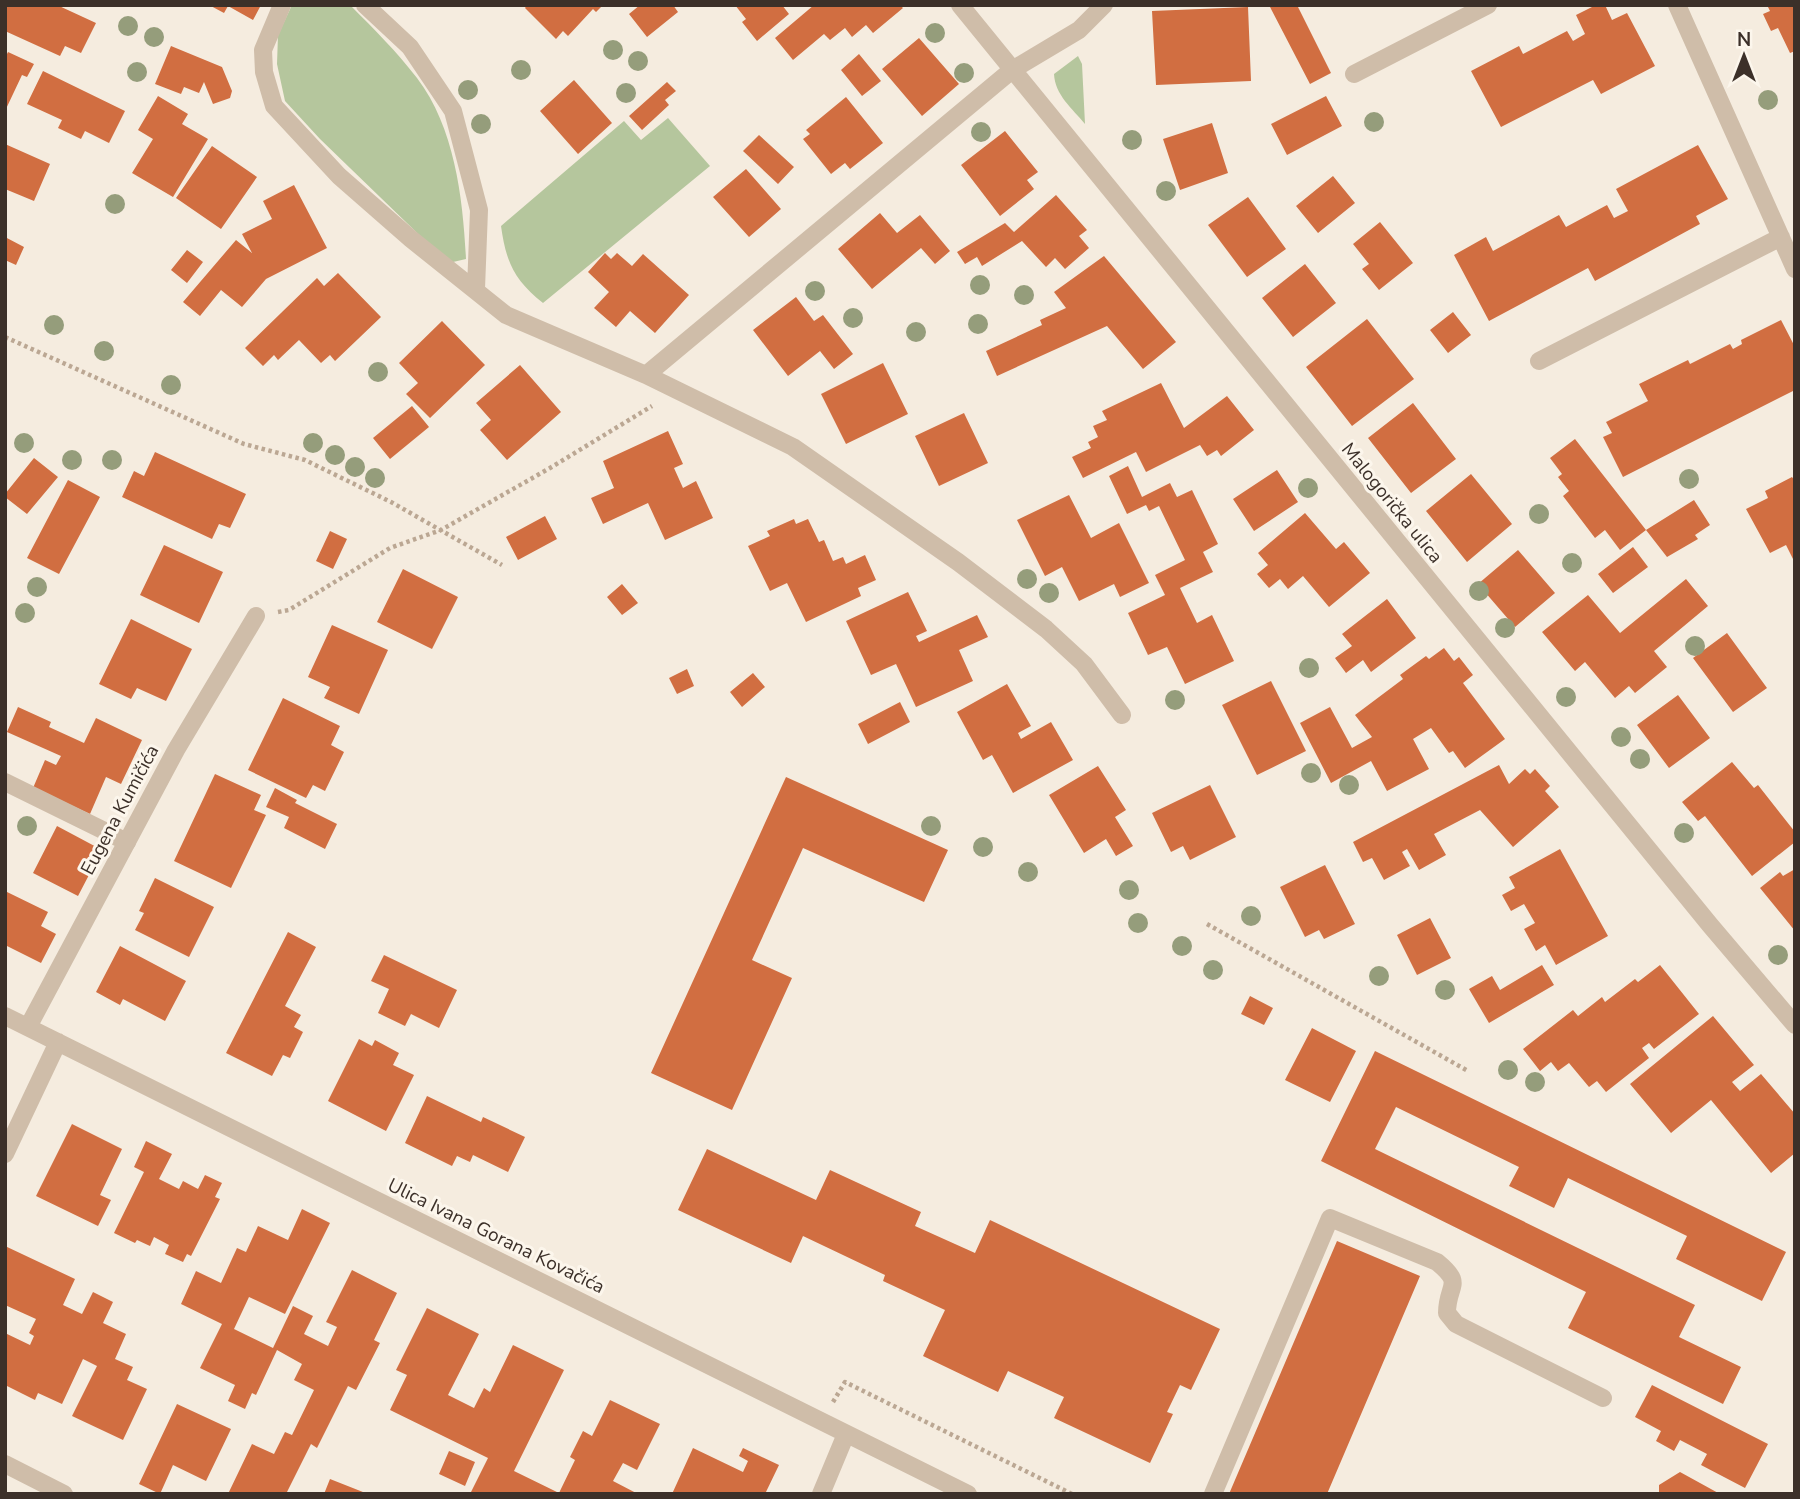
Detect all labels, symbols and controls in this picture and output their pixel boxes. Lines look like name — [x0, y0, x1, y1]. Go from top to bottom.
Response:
north arrow — [1709, 21, 1779, 91]
text: N — [1737, 27, 1751, 53]
street label: Malogorička ulica — [1335, 437, 1449, 569]
street label: Eugena Kumičića — [75, 740, 165, 880]
street label: Ulica Ivana Gorana Kovačića — [383, 1172, 609, 1300]

